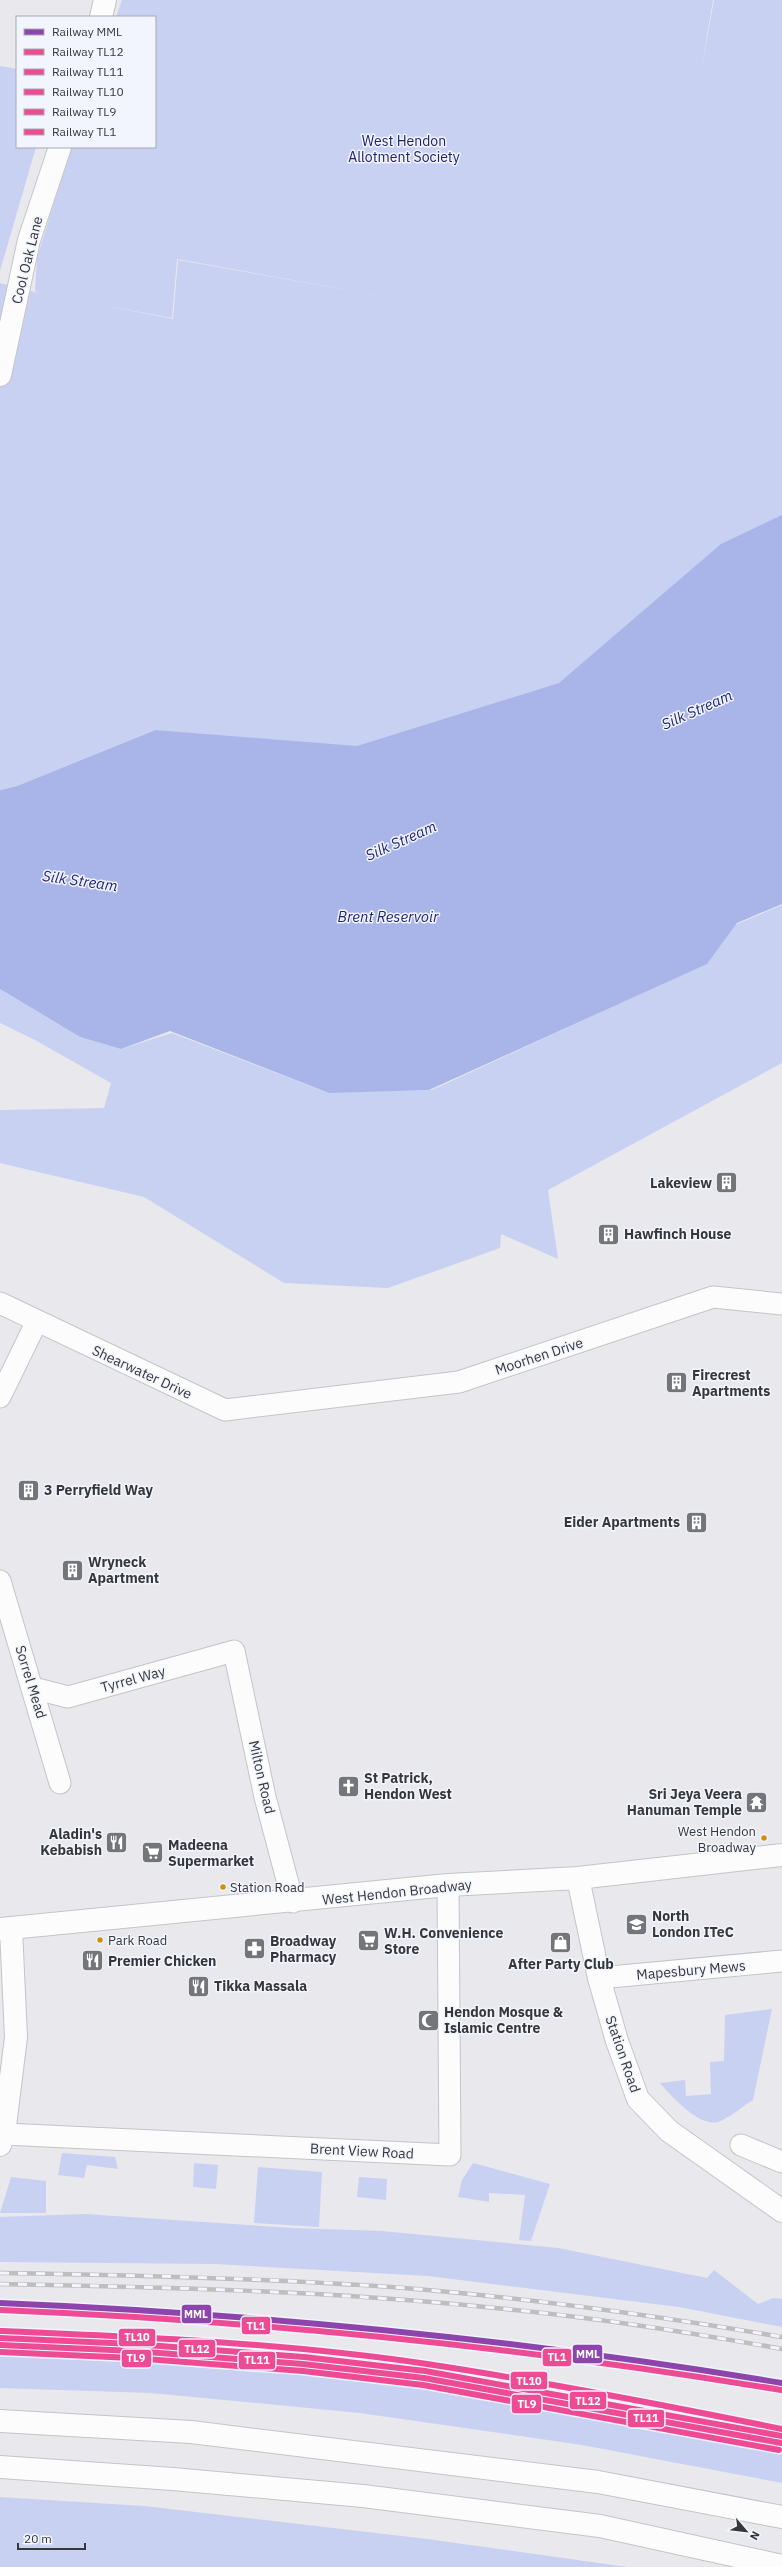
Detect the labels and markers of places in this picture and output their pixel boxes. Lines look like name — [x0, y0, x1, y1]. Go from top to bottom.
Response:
building icon: Lakeview — [714, 1170, 740, 1196]
place label: Lakeview — [650, 1174, 712, 1192]
building icon: Hawfinch House — [596, 1221, 622, 1247]
place label: Hawfinch House — [624, 1225, 732, 1243]
place label: Firecrest Apartments — [692, 1366, 770, 1400]
building icon: Firecrest Apartments — [663, 1370, 689, 1396]
building icon: 3 Perryfield Way — [15, 1477, 41, 1503]
place label: 3 Perryfield Way — [44, 1481, 153, 1499]
building icon: Eider Apartments — [683, 1509, 709, 1535]
place label: Eider Apartments — [564, 1513, 680, 1531]
place label: Wryneck Apartment — [88, 1553, 159, 1587]
building icon: Wryneck Apartment — [60, 1557, 86, 1583]
place label: St Patrick, Hendon West — [364, 1769, 452, 1803]
church icon: St Patrick, Hendon West — [336, 1773, 362, 1799]
place label: Sri Jeya Veera Hanuman Temple — [627, 1785, 742, 1819]
temple icon: Sri Jeya Veera Hanuman Temple — [744, 1789, 770, 1815]
place label: West Hendon Broadway — [678, 1823, 756, 1856]
place label: Aladin's Kebabish — [40, 1825, 102, 1859]
restaurant icon: Aladin's Kebabish — [104, 1829, 130, 1855]
marker: West Hendon Broadway — [759, 1833, 769, 1843]
place label: Madeena Supermarket — [168, 1836, 254, 1870]
supermarket icon: Madeena Supermarket — [139, 1840, 165, 1866]
place label: Station Road — [230, 1879, 305, 1896]
marker: Station Road — [218, 1882, 228, 1892]
place label: North London ITeC — [652, 1907, 734, 1941]
school or university icon: North London ITeC — [623, 1911, 649, 1937]
place label: W.H. Convenience Store — [384, 1924, 503, 1958]
supermarket icon: W.H. Convenience Store — [355, 1928, 381, 1954]
shop icon: After Party Club — [548, 1929, 574, 1955]
place label: Park Road — [108, 1932, 167, 1949]
place label: Broadway Pharmacy — [270, 1932, 337, 1966]
marker: Park Road — [95, 1935, 105, 1945]
pharmacy icon: Broadway Pharmacy — [241, 1936, 267, 1962]
restaurant icon: Premier Chicken — [80, 1948, 106, 1974]
place label: Premier Chicken — [108, 1952, 216, 1970]
place label: After Party Club — [508, 1955, 614, 1973]
restaurant icon: Tikka Massala — [185, 1973, 211, 1999]
place label: Tikka Massala — [214, 1977, 307, 1995]
place label: Hendon Mosque & Islamic Centre — [444, 2003, 564, 2037]
mosque icon: Hendon Mosque & Islamic Centre — [415, 2007, 441, 2033]

